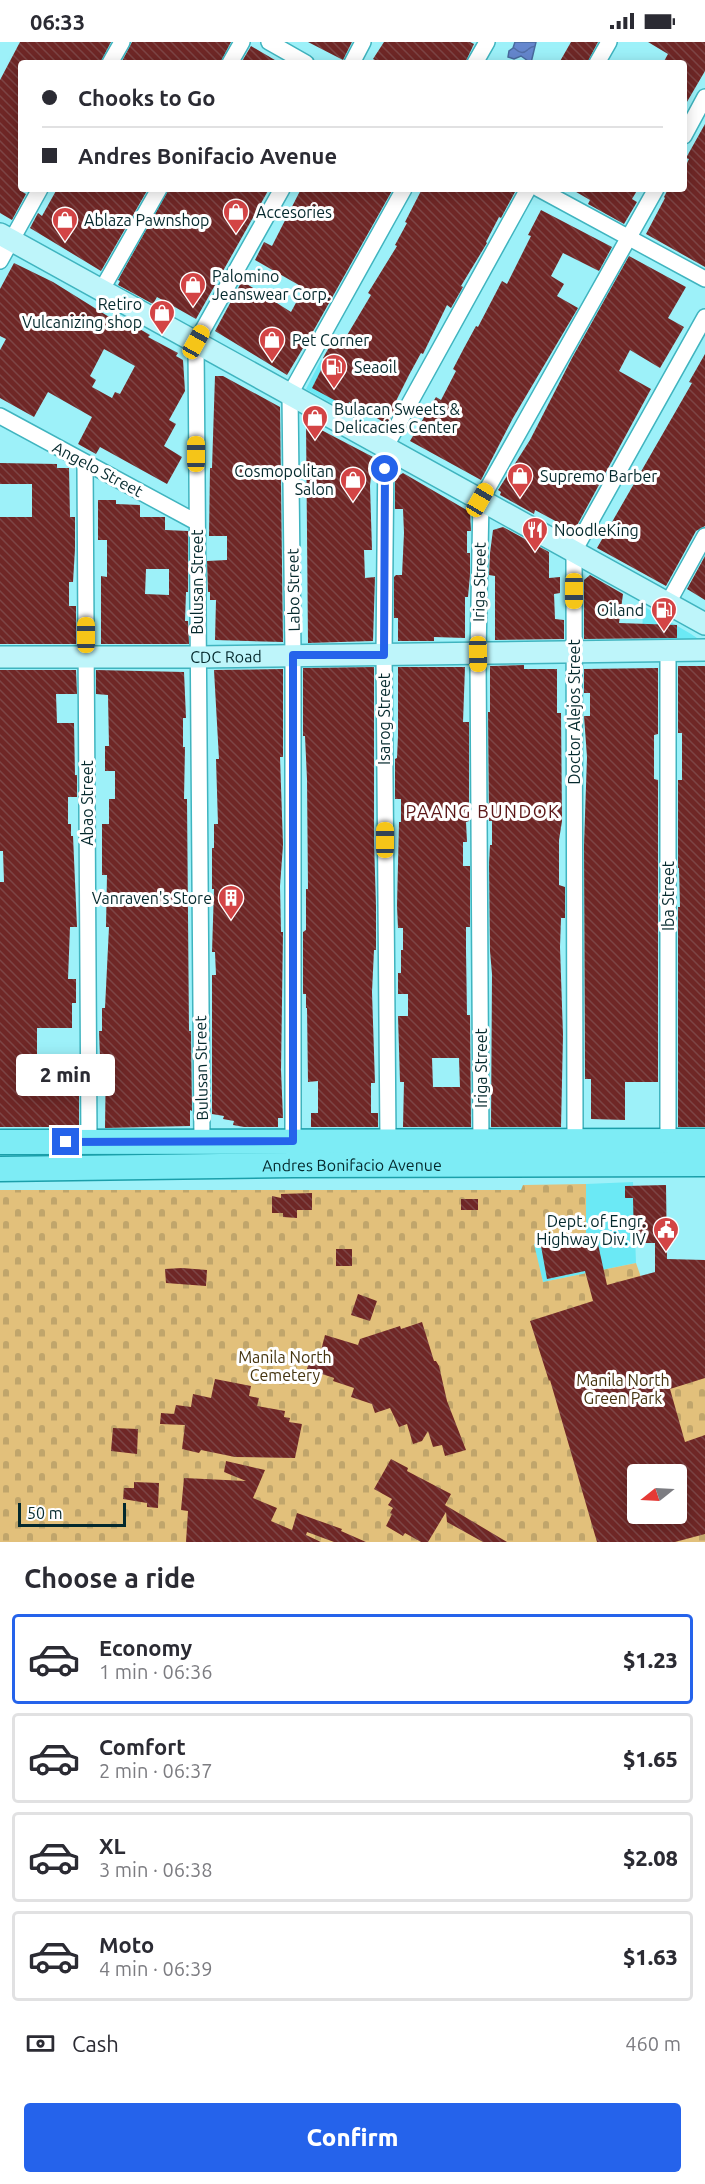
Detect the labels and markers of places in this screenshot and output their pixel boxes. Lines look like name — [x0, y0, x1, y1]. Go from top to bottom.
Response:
shop icon: Accesories — [221, 197, 251, 235]
place label: Accesories — [256, 203, 332, 221]
shop icon: Ablaza Pawnshop — [50, 205, 80, 243]
place label: Ablaza Pawnshop — [84, 211, 209, 229]
place label: Palomino Jeanswear Corp. — [212, 267, 331, 303]
shop icon: Palomino Jeanswear Corp. — [178, 270, 208, 308]
place label: Retiro Vulcanizing shop — [22, 295, 142, 331]
shop icon: Retiro Vulcanizing shop — [147, 298, 177, 336]
shop icon: Pet Corner — [257, 325, 287, 363]
place label: Pet Corner — [292, 331, 369, 349]
fuel station icon: Seaoil — [319, 352, 349, 390]
place label: Seaoil — [354, 358, 397, 376]
place label: Bulacan Sweets & Delicacies Center — [334, 400, 460, 436]
shop icon: Bulacan Sweets & Delicacies Center — [300, 403, 330, 441]
shop icon: Supremo Barber — [505, 461, 535, 499]
place label: Cosmopolitan Salon — [234, 462, 334, 498]
shop icon: Cosmopolitan Salon — [338, 465, 368, 503]
place label: Supremo Barber — [540, 467, 657, 485]
restaurant icon: NoodleKing — [520, 515, 550, 553]
place label: NoodleKing — [554, 521, 639, 539]
fuel station icon: Oiland — [649, 595, 679, 633]
place label: Oiland — [597, 601, 644, 619]
building icon: Vanraven's Store — [216, 883, 246, 921]
place label: Vanraven's Store — [92, 889, 212, 907]
place label: Dept. of Engr. Highway Div. IV — [536, 1212, 646, 1248]
public building icon: Dept. of Engr. Highway Div. IV — [651, 1215, 681, 1253]

